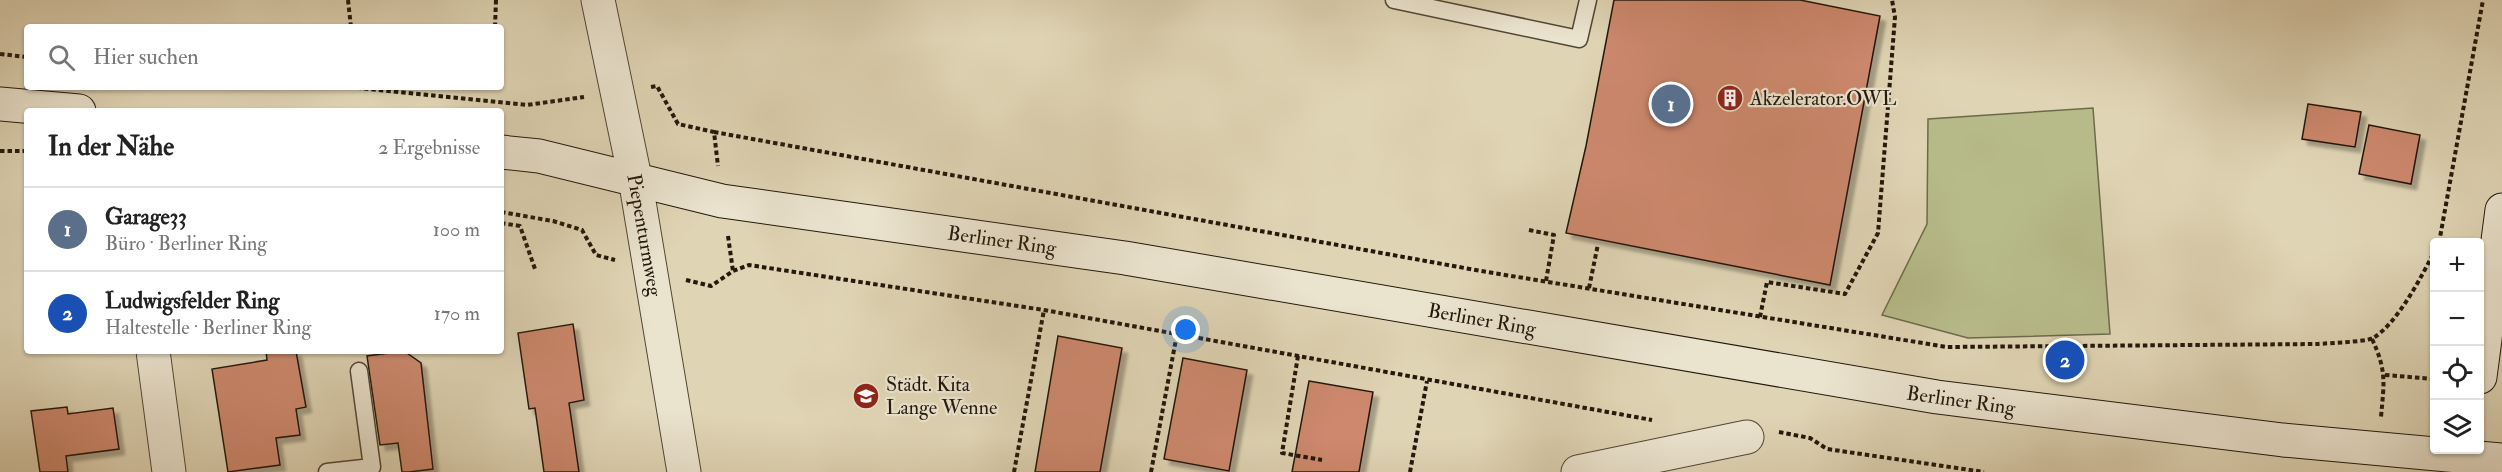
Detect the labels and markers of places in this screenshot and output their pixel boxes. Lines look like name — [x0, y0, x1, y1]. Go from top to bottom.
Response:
pin: 1 — [1652, 82, 1690, 126]
building icon: Akzelerator.OWL — [1715, 83, 1745, 113]
place label: Akzelerator.OWL — [1749, 86, 1897, 111]
pin: 2 — [2046, 338, 2084, 382]
place label: Städt. Kita Lange Wenne — [886, 372, 997, 420]
school or university icon: Städt. Kita Lange Wenne — [851, 381, 881, 411]

